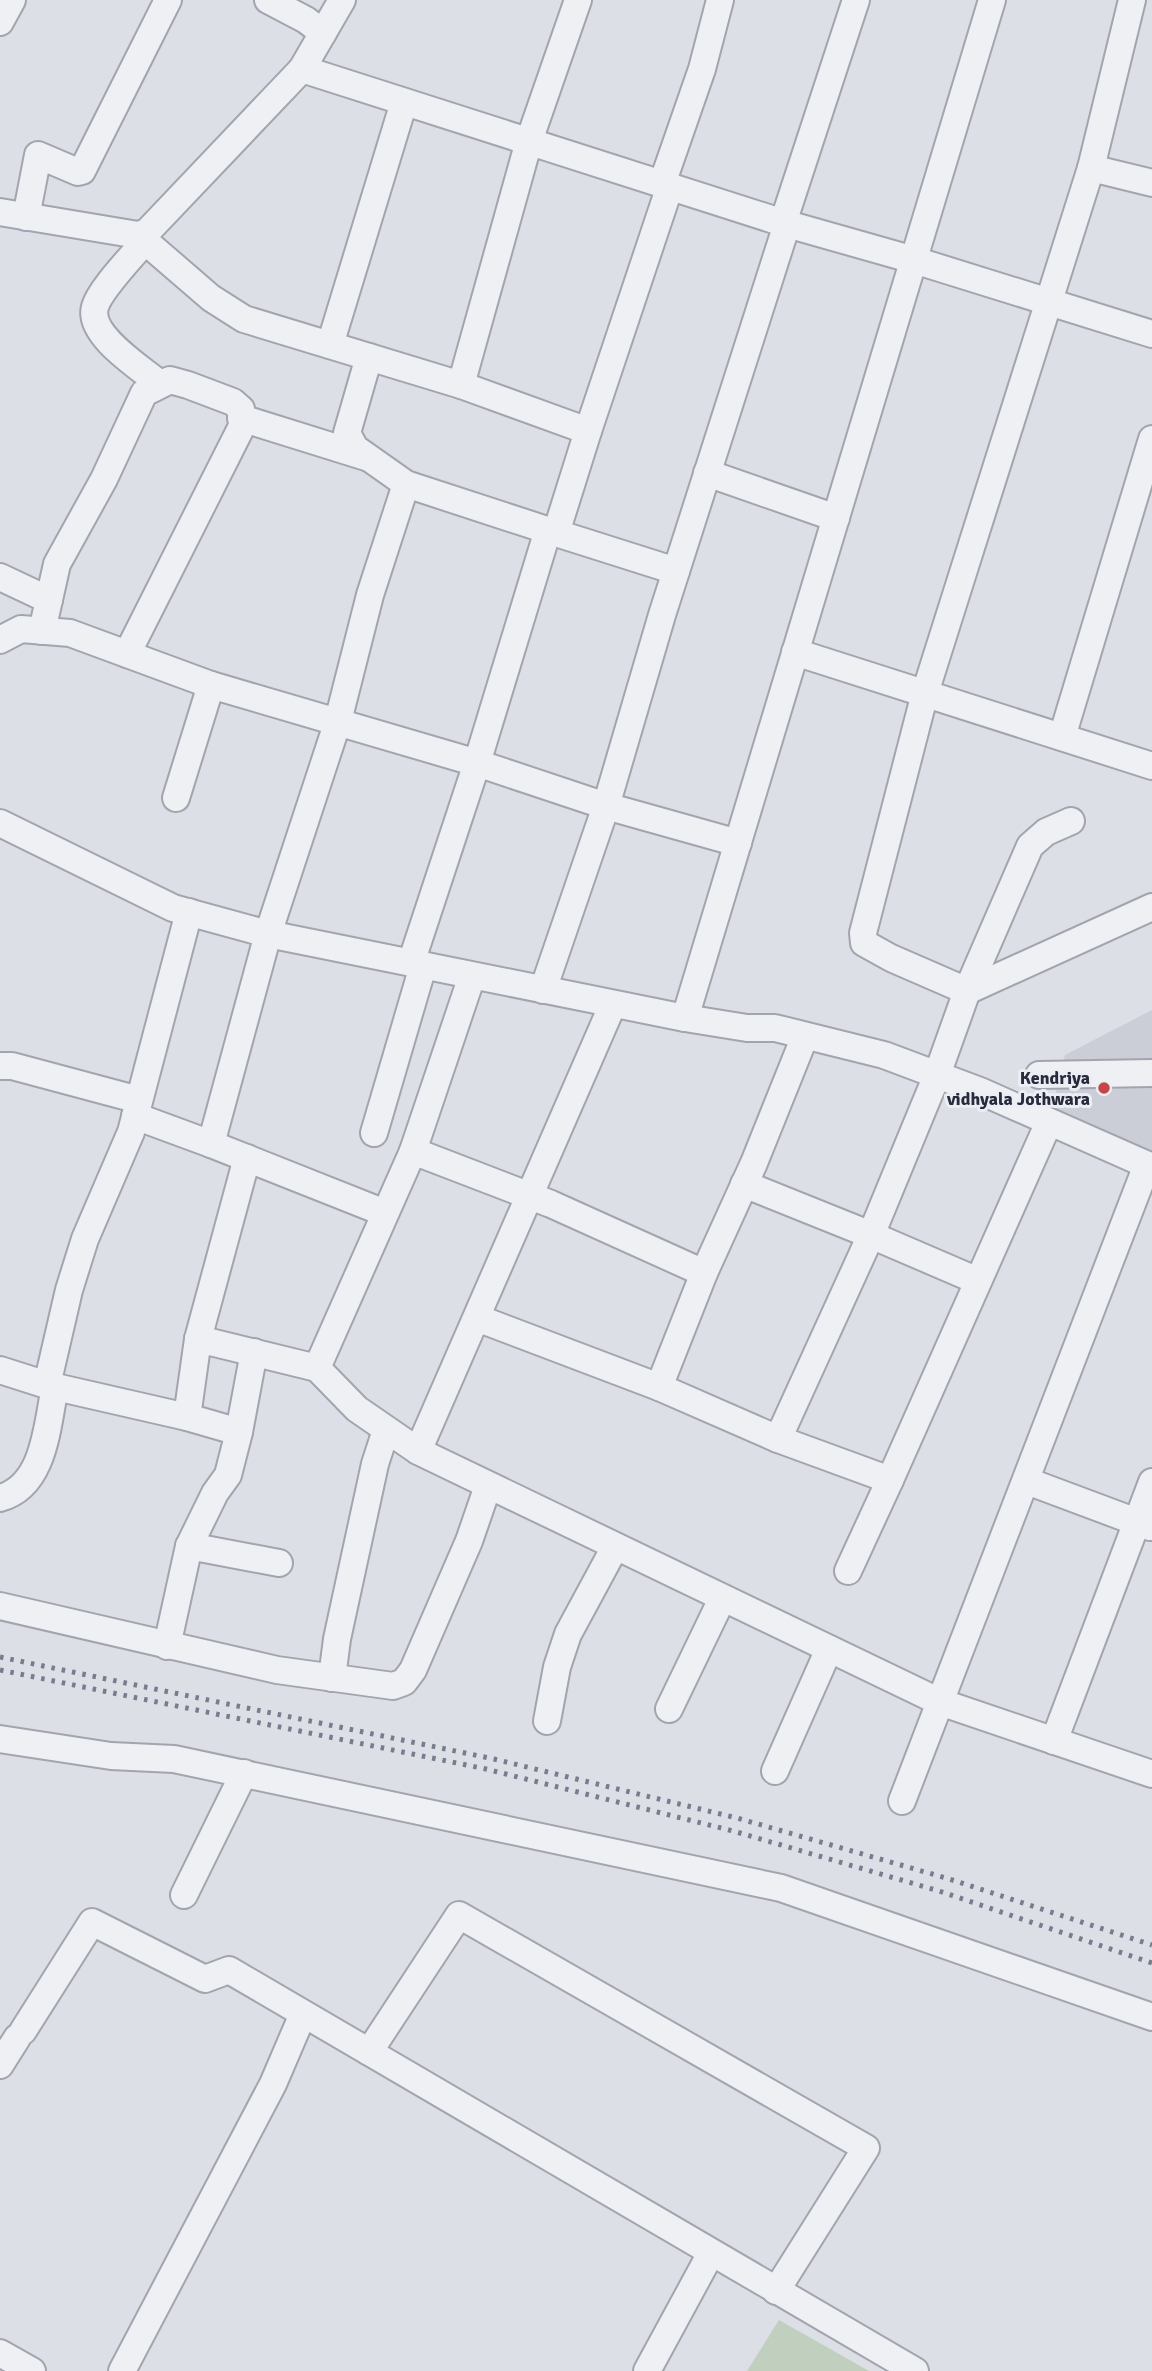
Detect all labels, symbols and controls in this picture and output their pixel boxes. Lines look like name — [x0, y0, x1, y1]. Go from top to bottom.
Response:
place label: Kendriya vidhyala Jothwara — [946, 1067, 1090, 1110]
marker: Kendriya vidhyala Jothwara — [1096, 1080, 1112, 1096]

